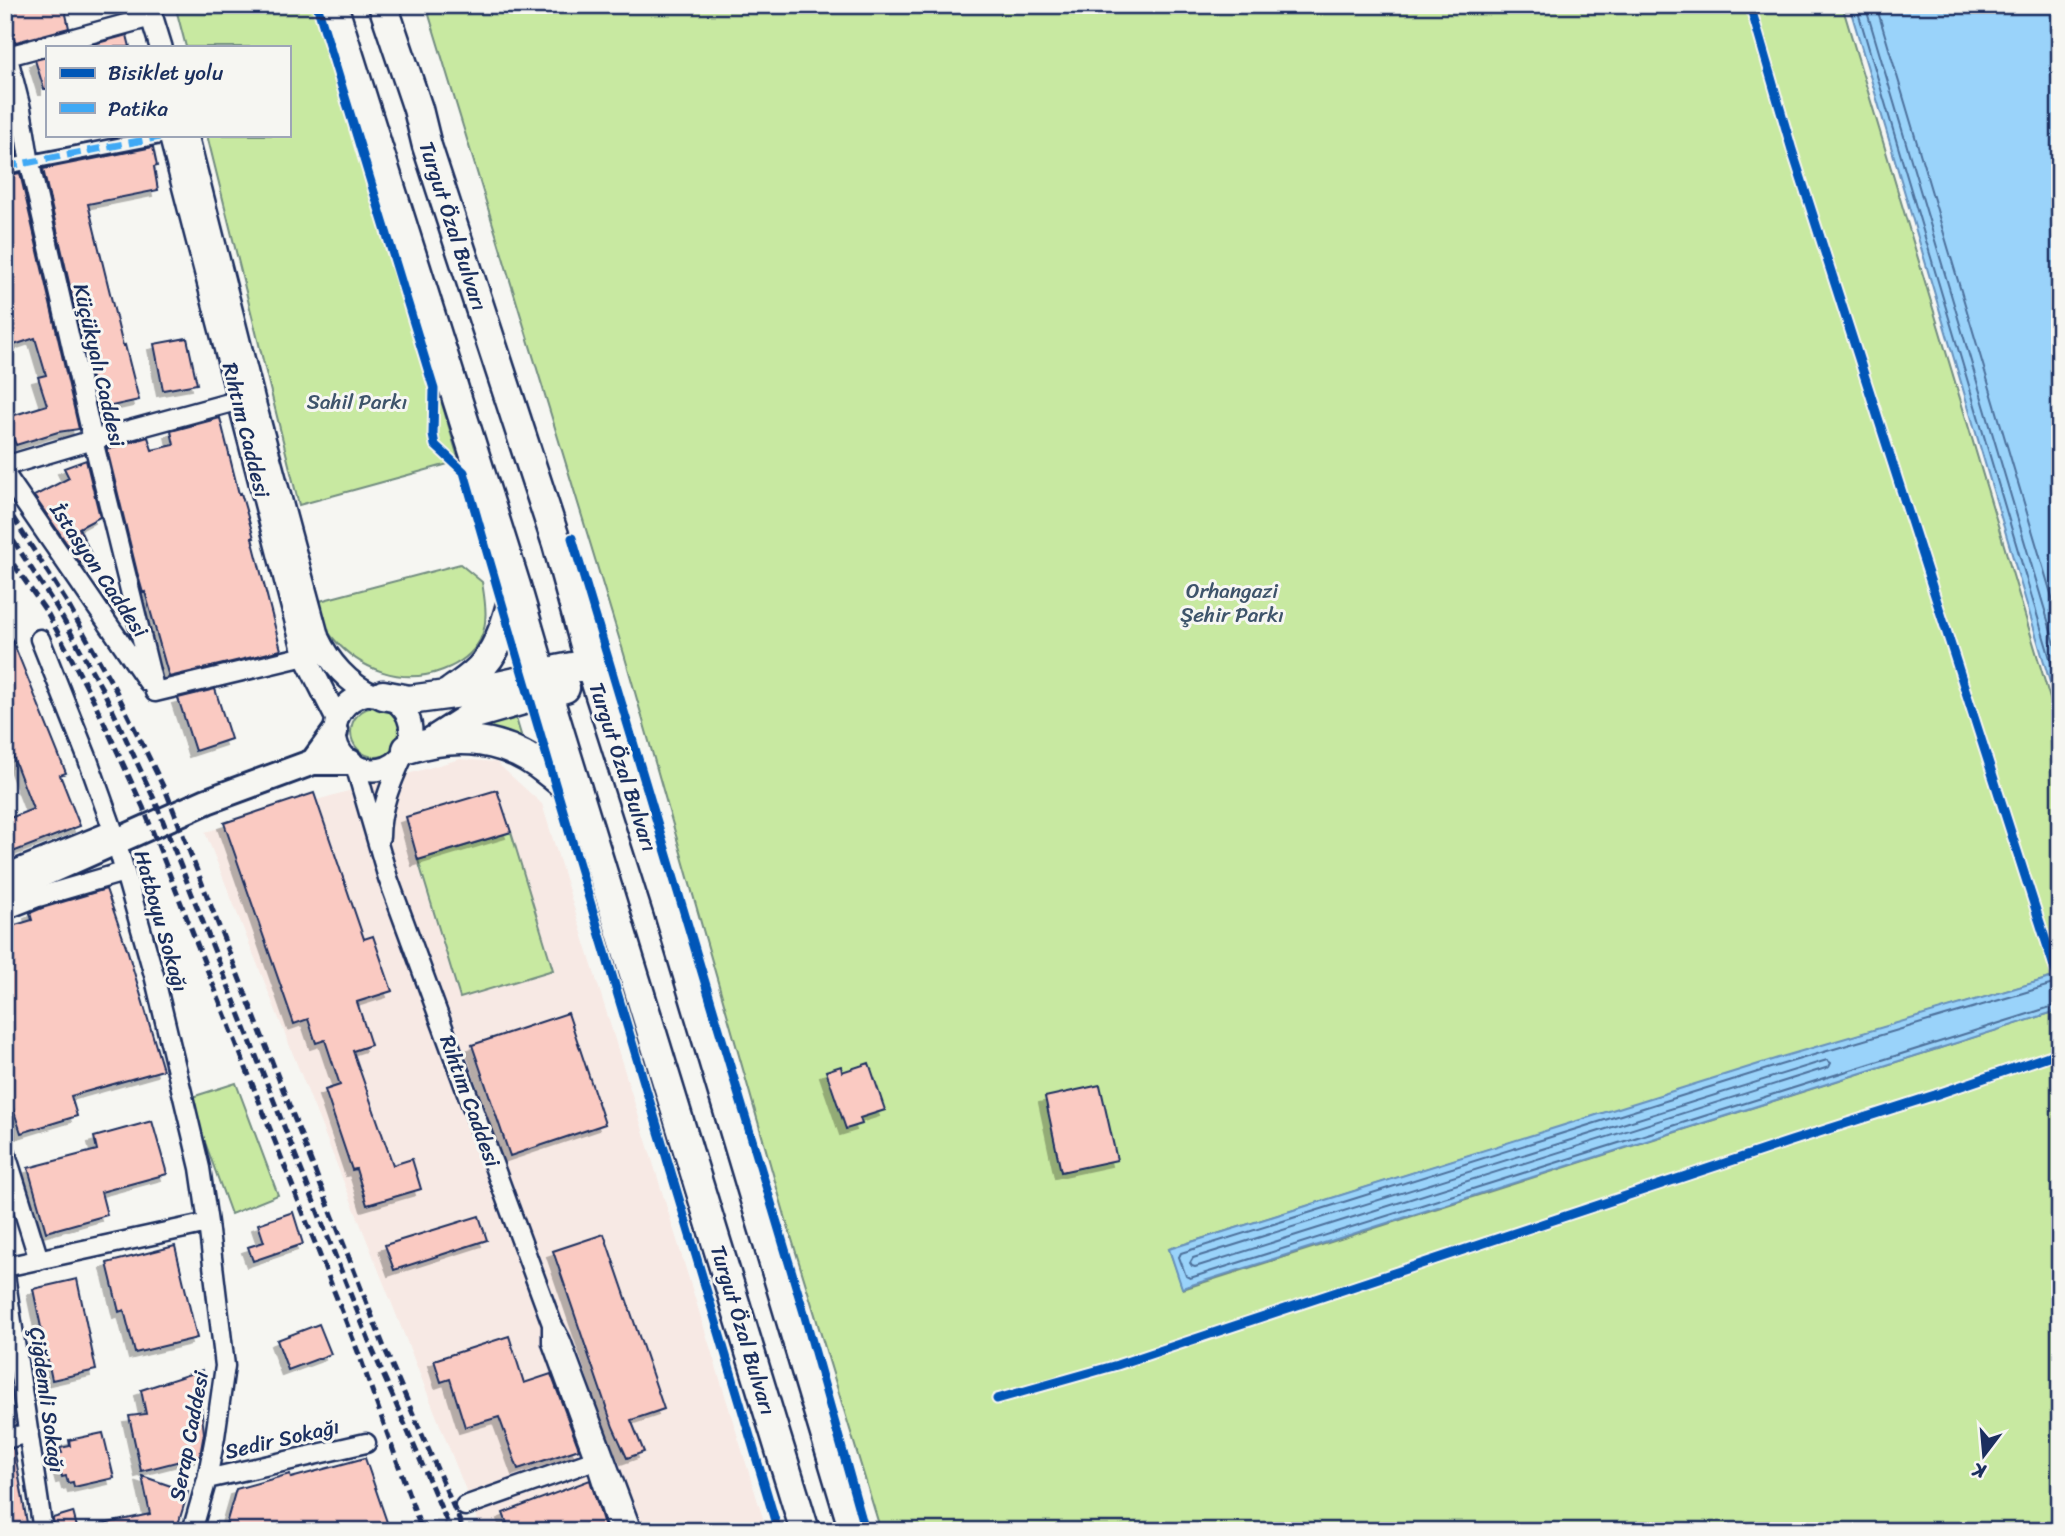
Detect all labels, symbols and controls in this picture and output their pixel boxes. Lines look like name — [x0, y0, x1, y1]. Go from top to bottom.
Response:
legend — [46, 46, 290, 136]
text: Bisiklet yolu — [108, 54, 224, 92]
text: Patika — [108, 90, 168, 128]
street label: Turgut Özal Bulvarı — [408, 136, 498, 316]
street label: Küçükyalı Caddesi — [62, 280, 137, 452]
street label: Rıhtım Caddesi — [211, 358, 281, 503]
park label: Sahil Parkı — [307, 383, 407, 421]
street label: İstasyon Caddesi — [39, 494, 159, 647]
park label: Orhangazi Şehir Parkı — [1180, 572, 1284, 634]
street label: Turgut Özal Bulvarı — [578, 677, 668, 857]
street label: Hatboyu Sokağı — [123, 846, 199, 997]
street label: Rıhtım Caddesi — [429, 1030, 512, 1174]
street label: Turgut Özal Bulvarı — [699, 1240, 787, 1420]
street label: Çiğdemli Sokağı — [18, 1325, 76, 1475]
street label: Serap Caddesi — [158, 1367, 220, 1504]
street label: Sedir Sokağı — [221, 1407, 343, 1471]
north arrow — [1950, 1420, 2020, 1490]
text: K — [1968, 1453, 1991, 1489]

